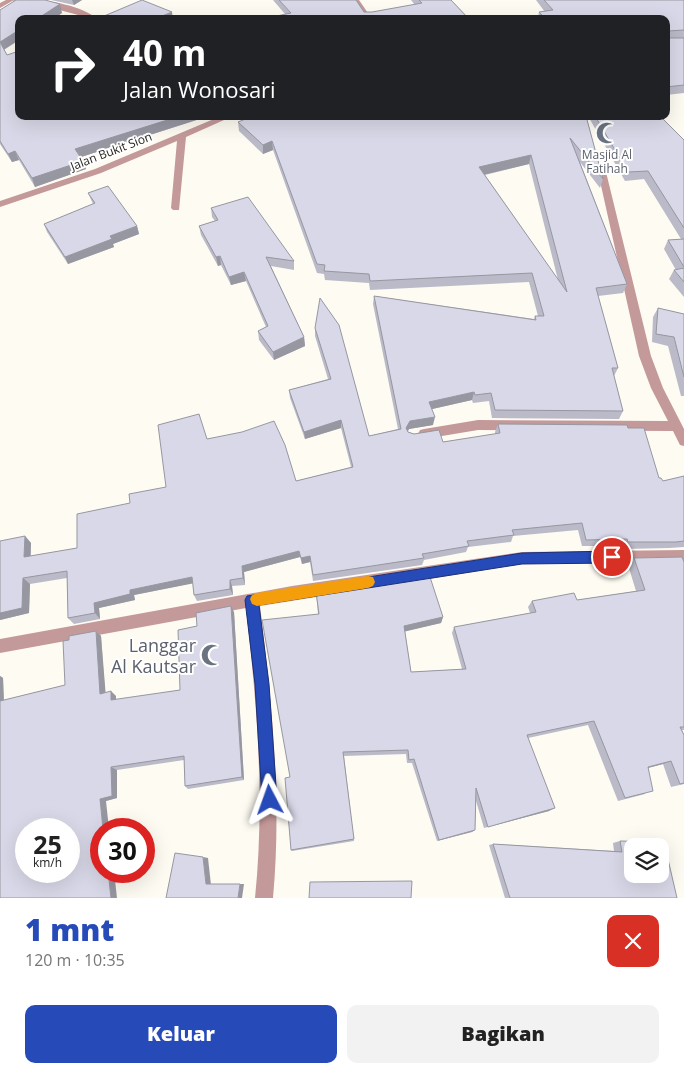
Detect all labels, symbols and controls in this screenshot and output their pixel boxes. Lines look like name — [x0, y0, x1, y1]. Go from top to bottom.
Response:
text: 40 m — [123, 29, 206, 76]
icon: right — [40, 35, 105, 100]
text: Jalan Wonosari — [123, 74, 276, 104]
mosque icon: Masjid Al Fatihah — [594, 120, 620, 146]
street label: Jalan Bukit Sion — [67, 128, 154, 175]
place label: Masjid Al Fatihah — [582, 146, 632, 177]
pin — [591, 536, 633, 578]
icon: arrive — [598, 543, 626, 571]
place label: Langgar Al Kautsar — [111, 633, 197, 678]
mosque icon: Langgar Al Kautsar — [199, 642, 225, 668]
position arrow — [243, 773, 295, 825]
speed limit sign: 30 — [90, 818, 155, 883]
text: 25 — [33, 827, 62, 861]
map controls — [624, 838, 669, 883]
button: layers — [624, 838, 669, 883]
text: km/h — [33, 854, 62, 871]
text: 1 mnt — [25, 909, 114, 950]
button: close — [607, 915, 659, 967]
text: 120 m · 10:35 — [25, 949, 125, 971]
button: Keluar — [25, 1005, 337, 1063]
button: Bagikan — [347, 1005, 659, 1063]

